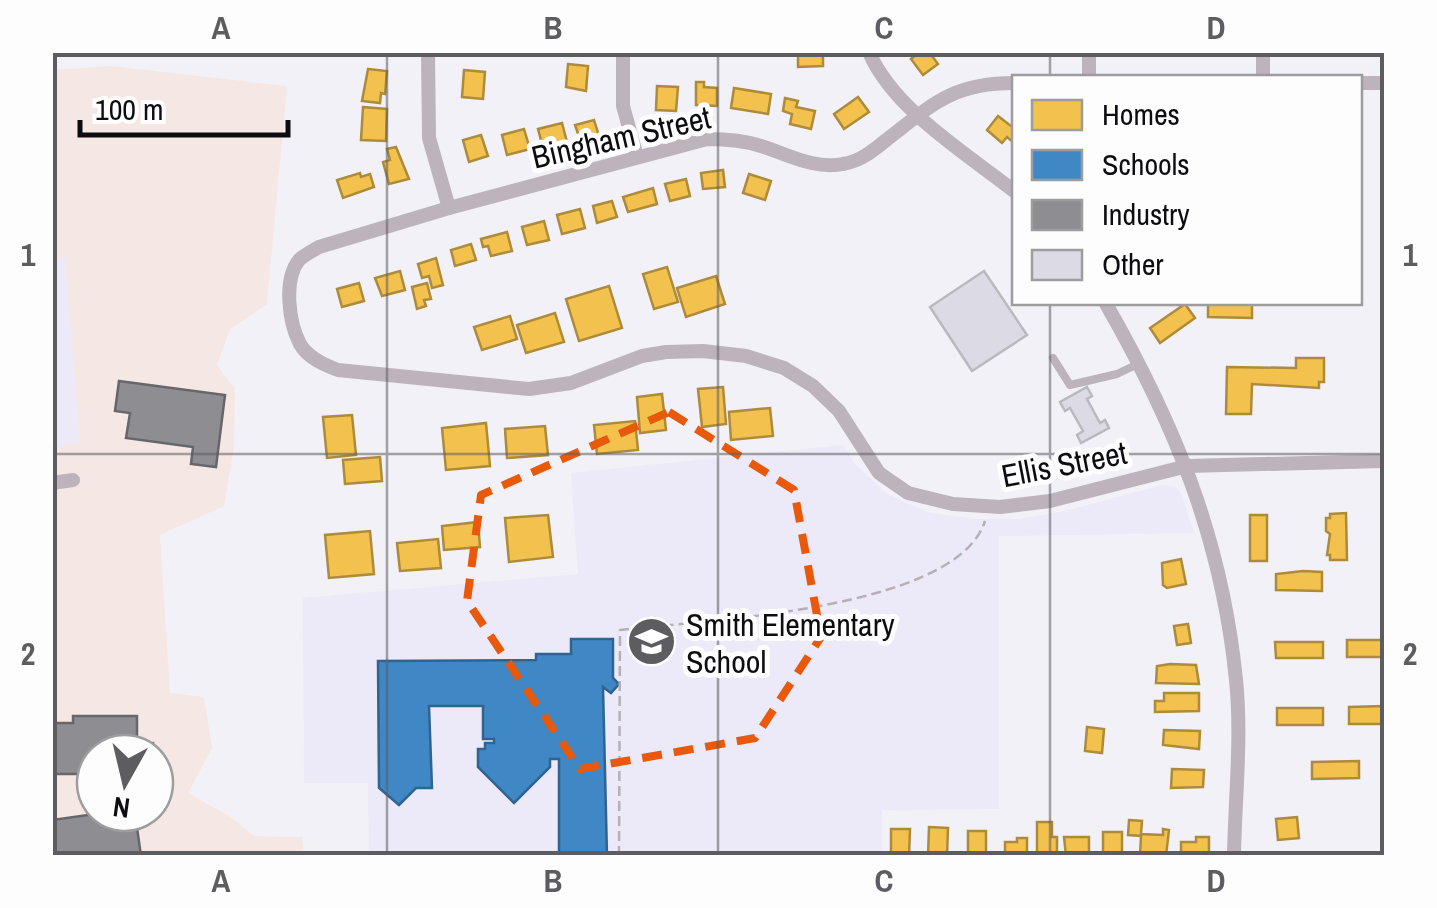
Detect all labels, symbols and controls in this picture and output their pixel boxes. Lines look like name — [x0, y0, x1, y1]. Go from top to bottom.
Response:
text: A — [212, 6, 231, 49]
text: B — [544, 6, 562, 49]
text: C — [875, 6, 893, 49]
text: D — [1207, 6, 1225, 49]
scale bar — [80, 75, 288, 137]
legend — [1012, 75, 1362, 305]
text: 100 m — [95, 89, 163, 129]
text: Homes — [1102, 94, 1180, 134]
street label: Bingham Street — [527, 96, 715, 178]
text: Schools — [1102, 144, 1190, 184]
text: Industry — [1102, 194, 1190, 234]
text: 1 — [21, 233, 36, 276]
text: 1 — [1403, 233, 1418, 276]
text: Other — [1102, 244, 1164, 284]
street label: Ellis Street — [998, 431, 1130, 497]
place label: Smith Elementary School — [686, 603, 895, 683]
school or university icon: Smith Elementary School — [625, 616, 677, 668]
text: 2 — [21, 632, 35, 675]
text: 2 — [1403, 632, 1417, 675]
north arrow — [75, 733, 175, 833]
text: N — [111, 788, 132, 828]
text: A — [212, 859, 231, 902]
text: B — [544, 859, 562, 902]
text: C — [875, 859, 893, 902]
text: D — [1207, 859, 1225, 902]

